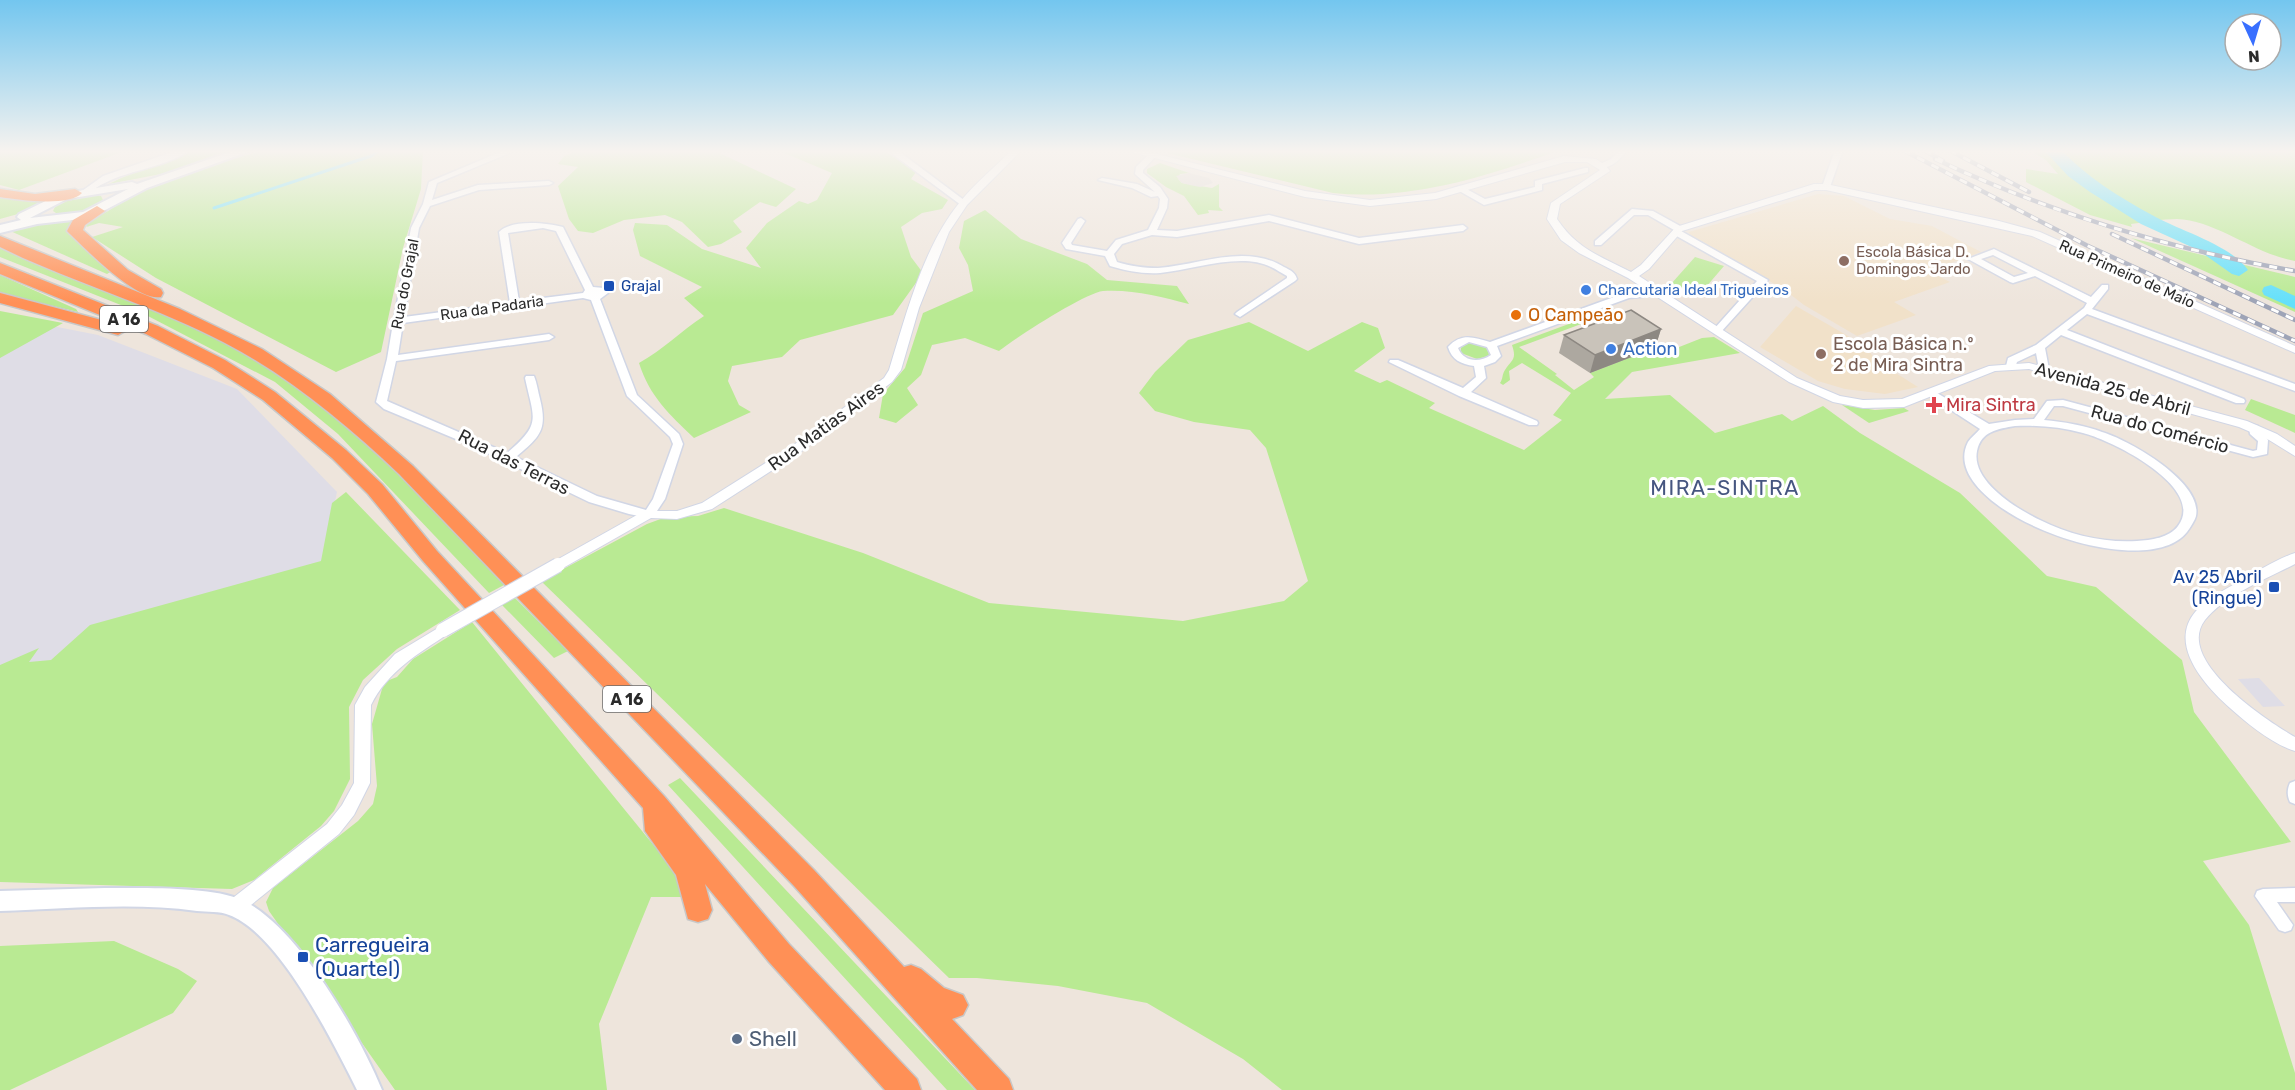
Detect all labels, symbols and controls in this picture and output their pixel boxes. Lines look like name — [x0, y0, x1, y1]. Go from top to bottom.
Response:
north arrow — [2223, 12, 2283, 72]
text: N — [2248, 47, 2260, 66]
street label: Rua Primeiro de Maio — [2056, 236, 2198, 312]
street label: Rua do Grajal — [387, 237, 423, 331]
place label: Escola Básica D. Domingos Jardo — [1856, 243, 1971, 278]
marker: Escola Básica D. Domingos Jardo — [1837, 254, 1851, 268]
place label: Grajal — [621, 277, 661, 295]
marker: Grajal — [602, 279, 616, 293]
place label: Charcutaria Ideal Trigueiros — [1598, 281, 1789, 299]
marker: Charcutaria Ideal Trigueiros — [1579, 283, 1593, 297]
street label: Rua da Padaria — [439, 292, 545, 324]
place label: O Campeão — [1528, 304, 1624, 326]
road number: A 16 — [100, 306, 148, 332]
marker: O Campeão — [1509, 308, 1523, 322]
place label: Escola Básica n.º 2 de Mira Sintra — [1833, 333, 1974, 376]
place label: Action — [1623, 338, 1678, 360]
marker: Action — [1604, 342, 1618, 356]
marker: Escola Básica n.º 2 de Mira Sintra — [1814, 347, 1828, 361]
street label: Avenida 25 de Abril — [2033, 358, 2193, 420]
street label: Rua Matias Aires — [764, 377, 888, 475]
place label: Mira Sintra — [1946, 394, 2036, 416]
marker: Mira Sintra — [1927, 398, 1941, 412]
street label: Rua do Comércio — [2089, 400, 2231, 458]
street label: Rua das Terras — [455, 424, 573, 500]
district label: MIRA-SINTRA — [1650, 475, 1800, 500]
place label: Av 25 Abril (Ringue) — [2173, 566, 2262, 609]
marker: Av 25 Abril (Ringue) — [2267, 580, 2281, 594]
road number: A 16 — [603, 686, 651, 712]
place label: Carregueira (Quartel) — [315, 932, 430, 981]
marker: Carregueira (Quartel) — [296, 950, 310, 964]
place label: Shell — [749, 1026, 797, 1051]
marker: Shell — [730, 1032, 744, 1046]

